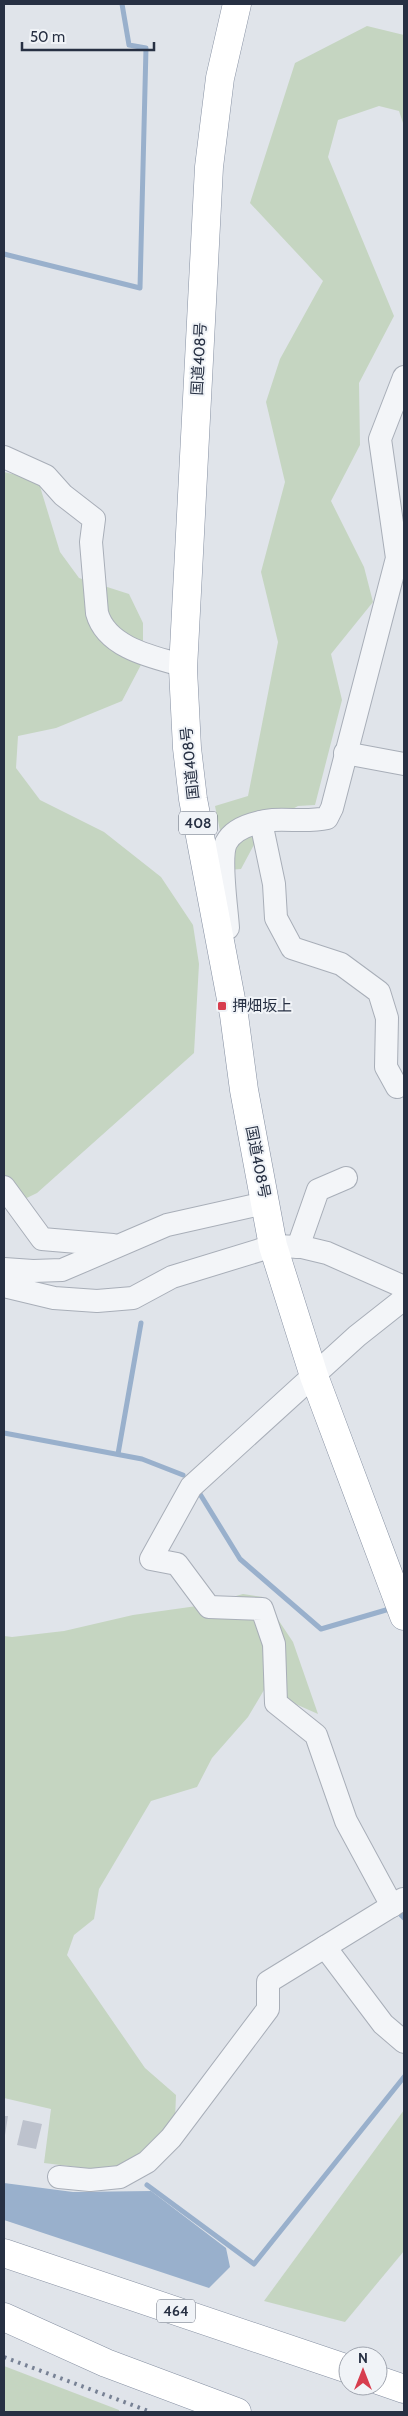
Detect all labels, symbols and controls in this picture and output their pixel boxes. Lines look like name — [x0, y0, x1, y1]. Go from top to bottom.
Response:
scale bar — [22, 20, 155, 52]
text: 50 m — [30, 28, 65, 46]
street label: 国道408号 — [188, 322, 210, 396]
street label: 国道408号 — [177, 726, 203, 800]
road number: 408 — [179, 811, 217, 834]
place label: 押畑坂上 — [232, 997, 292, 1015]
marker: 押畑坂上 — [216, 1000, 228, 1012]
street label: 国道408号 — [242, 1124, 274, 1200]
road number: 464 — [157, 2300, 195, 2322]
north arrow — [338, 2346, 388, 2396]
text: N — [358, 2349, 368, 2367]

